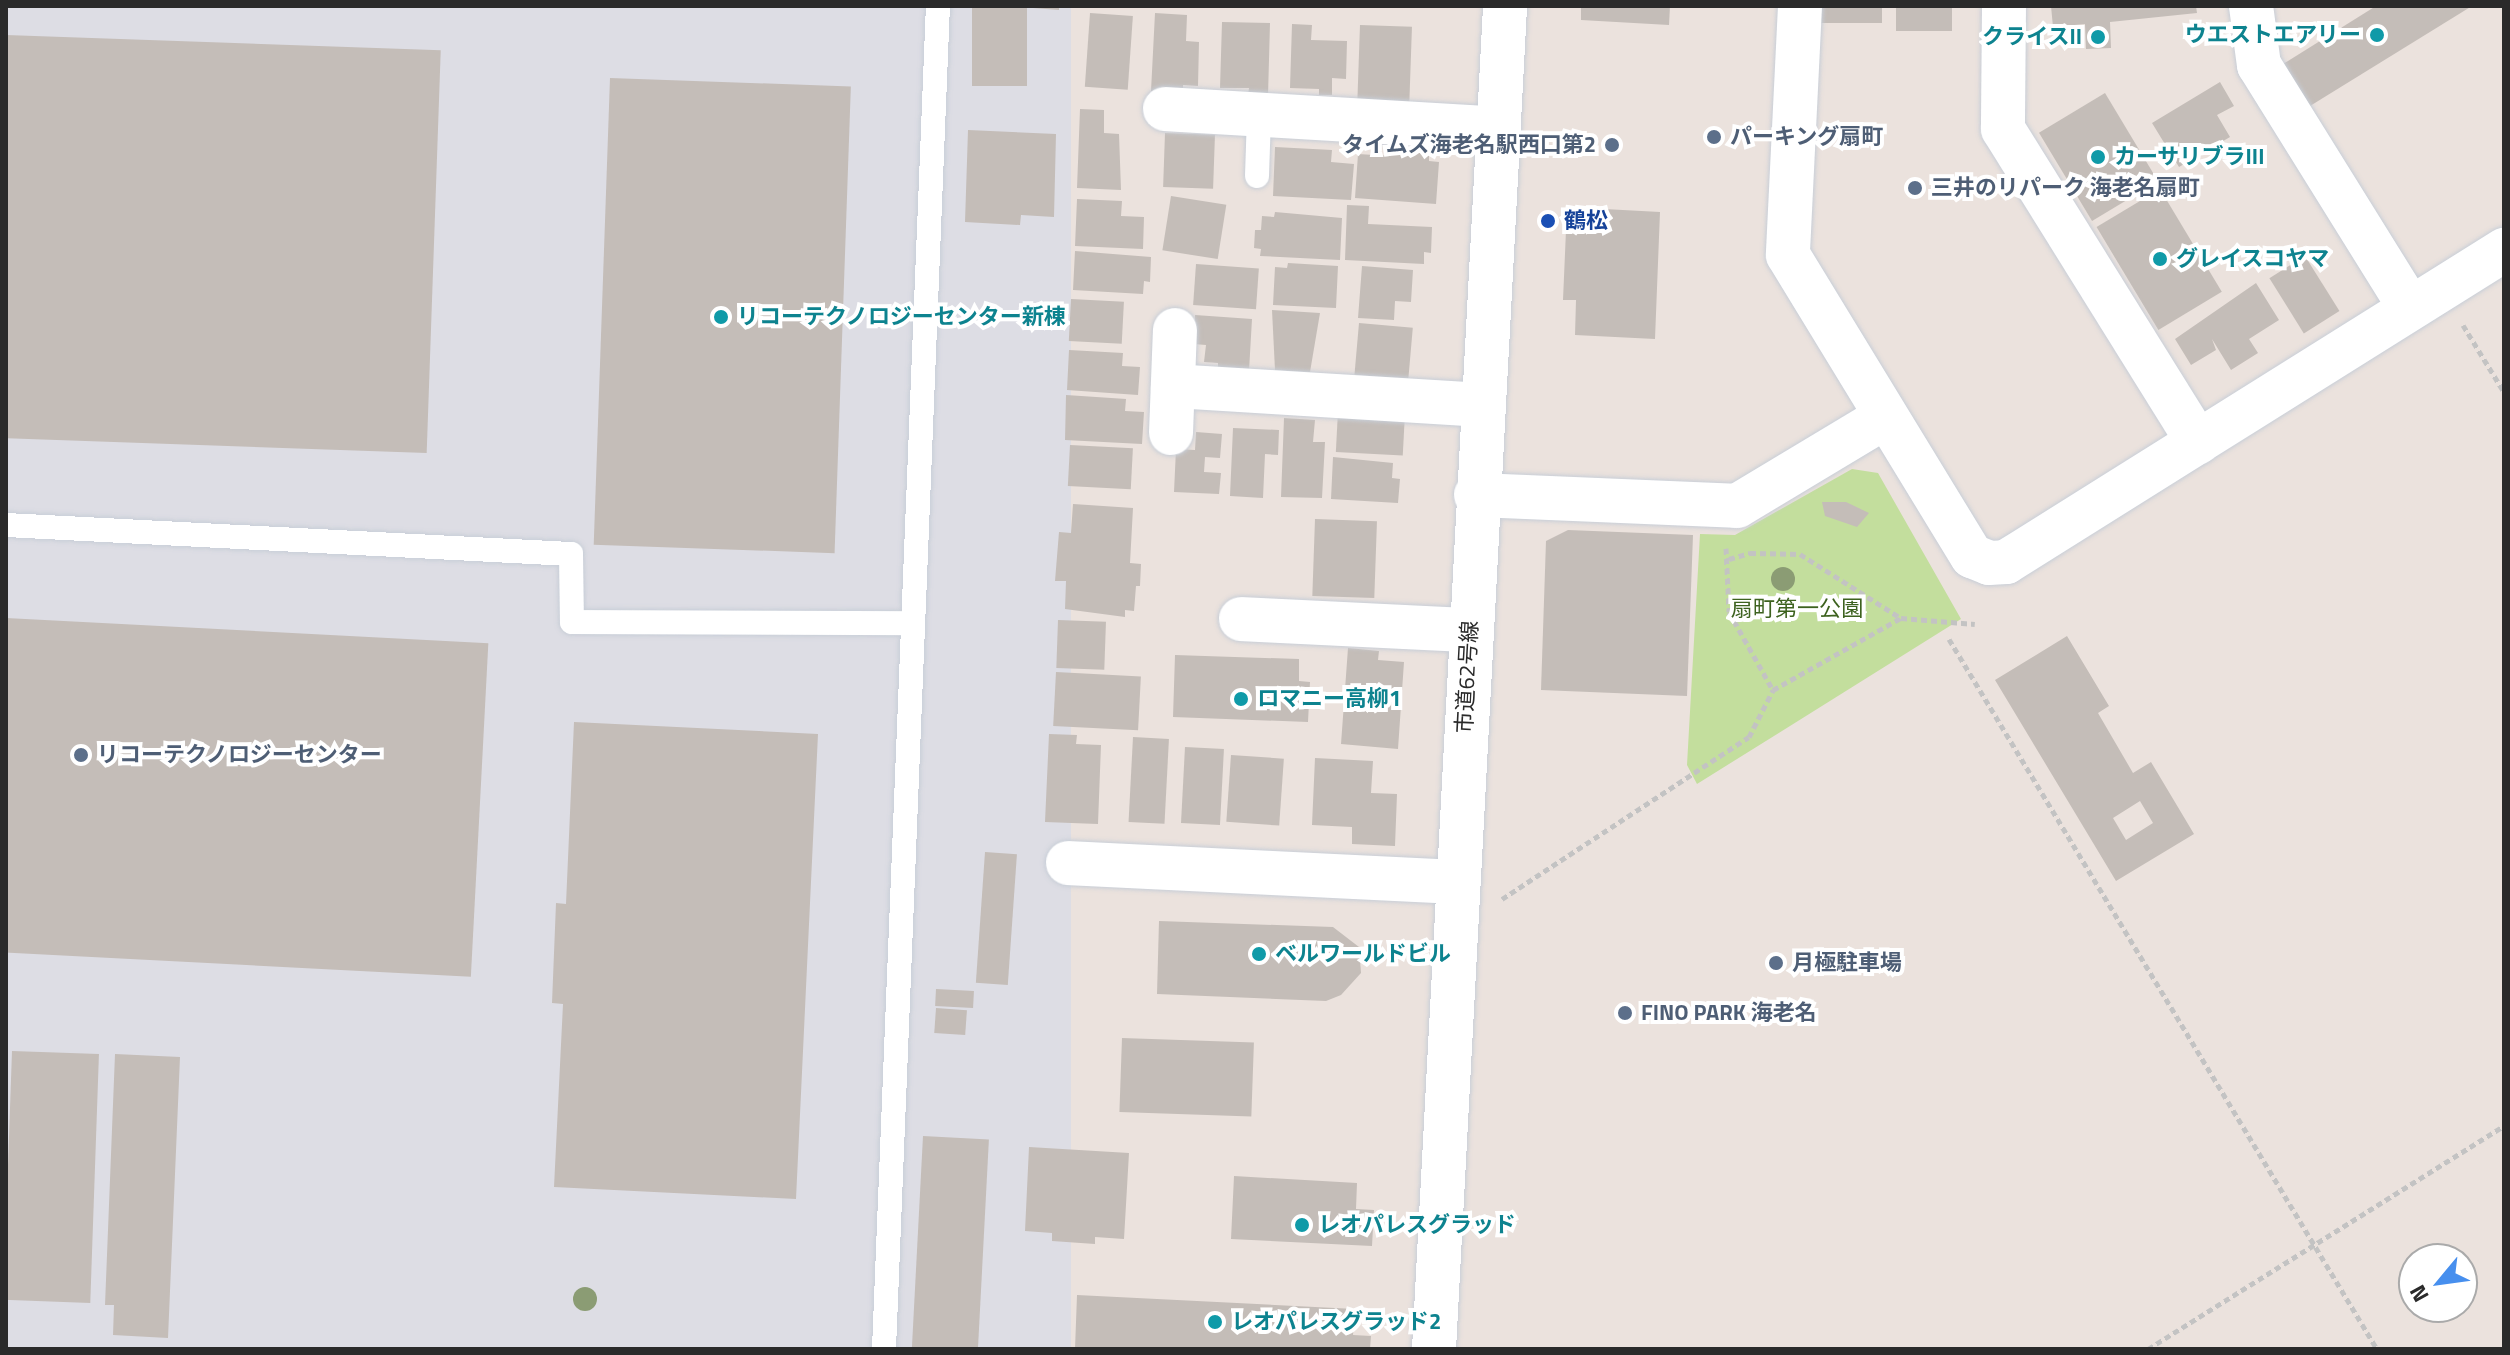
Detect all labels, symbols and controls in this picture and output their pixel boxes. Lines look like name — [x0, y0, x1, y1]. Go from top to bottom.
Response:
place label: ウエストエアリー — [2185, 22, 2361, 48]
place label: クライスII — [1981, 24, 2082, 50]
marker: ウエストエアリー — [2368, 26, 2386, 44]
marker: クライスII — [2089, 28, 2107, 46]
place label: パーキング扇町 — [1730, 124, 1884, 150]
marker: パーキング扇町 — [1705, 128, 1723, 146]
place label: タイムズ海老名駅西口第2 — [1342, 132, 1596, 158]
marker: タイムズ海老名駅西口第2 — [1603, 136, 1621, 154]
place label: カーサリブラIII — [2114, 144, 2265, 170]
marker: カーサリブラIII — [2089, 148, 2107, 166]
place label: 三井のリパーク 海老名扇町 — [1931, 175, 2200, 201]
marker: 三井のリパーク 海老名扇町 — [1906, 179, 1924, 197]
place label: 鶴松 — [1564, 208, 1608, 234]
marker: 鶴松 — [1539, 212, 1557, 230]
place label: グレイスコヤマ — [2176, 246, 2330, 272]
marker: グレイスコヤマ — [2151, 250, 2169, 268]
place label: リコーテクノロジーセンター新棟 — [737, 304, 1067, 330]
marker: リコーテクノロジーセンター新棟 — [712, 308, 730, 326]
park label: 扇町第一公園 — [1731, 596, 1863, 622]
street label: 市道62号線 — [1451, 620, 1483, 734]
place label: ロマニー高柳1 — [1257, 686, 1401, 712]
marker: ロマニー高柳1 — [1232, 690, 1250, 708]
place label: リコーテクノロジーセンター — [97, 742, 383, 768]
marker: リコーテクノロジーセンター — [72, 746, 90, 764]
place label: ベルワールドビル — [1275, 941, 1451, 967]
marker: ベルワールドビル — [1250, 945, 1268, 963]
place label: 月極駐車場 — [1792, 950, 1902, 976]
marker: 月極駐車場 — [1767, 954, 1785, 972]
place label: FINO PARK 海老名 — [1641, 1000, 1817, 1026]
marker: FINO PARK 海老名 — [1616, 1004, 1634, 1022]
place label: レオパレスグラッド — [1318, 1212, 1516, 1238]
marker: レオパレスグラッド — [1293, 1216, 1311, 1234]
north arrow — [2398, 1243, 2478, 1323]
text: N — [2400, 1279, 2437, 1309]
place label: レオパレスグラッド2 — [1231, 1309, 1441, 1335]
marker: レオパレスグラッド2 — [1206, 1313, 1224, 1331]

